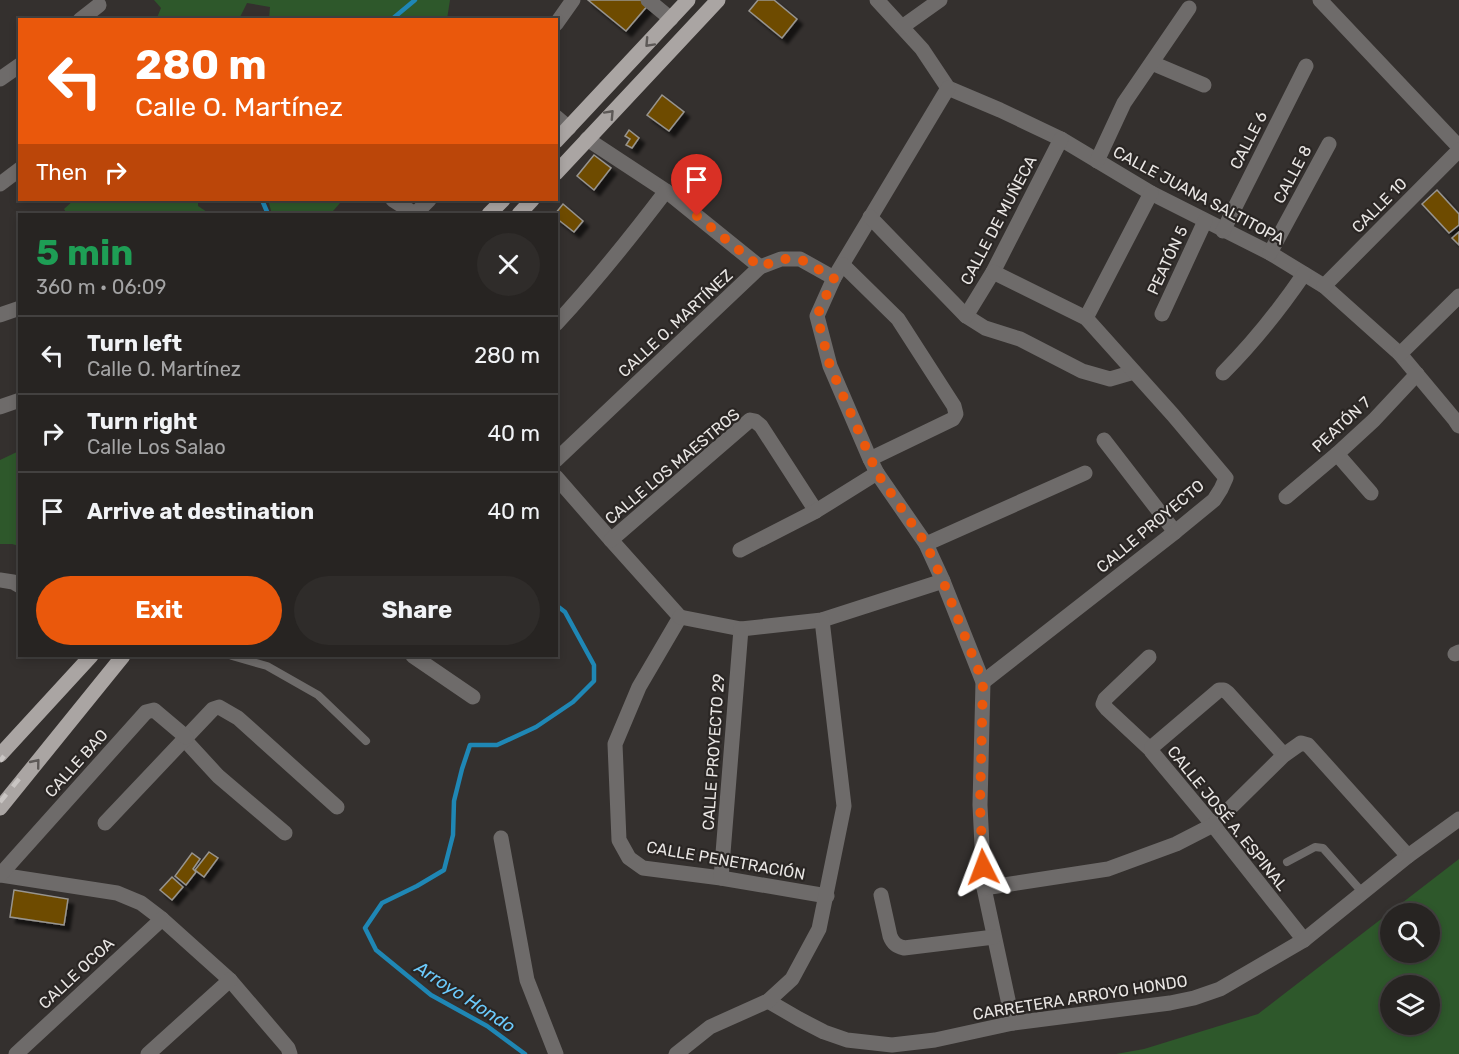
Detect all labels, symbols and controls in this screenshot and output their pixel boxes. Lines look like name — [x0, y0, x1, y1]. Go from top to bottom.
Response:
one-way arrow — [645, 35, 656, 46]
text: 280 m — [135, 40, 267, 90]
icon: left — [36, 42, 114, 120]
text: Calle O. Martínez — [135, 91, 343, 123]
street label: CALLE 6 — [1226, 108, 1271, 172]
one-way arrow — [603, 110, 614, 121]
street label: CALLE JUANA SALTITOPA — [1110, 142, 1288, 249]
street label: CALLE 8 — [1269, 142, 1316, 207]
street label: CALLE DE MUÑECA — [956, 152, 1041, 288]
pin — [671, 154, 722, 216]
icon: right — [99, 156, 132, 189]
text: Then — [36, 159, 87, 186]
icon: arrive — [680, 163, 713, 196]
street label: CALLE 10 — [1348, 174, 1411, 237]
street label: PEATÓN 5 — [1142, 222, 1192, 298]
text: 5 min — [36, 231, 133, 274]
button: close — [477, 233, 540, 296]
street label: CALLE O. MARTÍNEZ — [614, 266, 736, 381]
text: 360 m · 06:09 — [36, 275, 166, 299]
text: Turn left — [87, 330, 182, 357]
icon: left — [36, 339, 69, 372]
text: 280 m — [474, 342, 540, 369]
text: Calle O. Martínez — [87, 357, 241, 381]
street label: PEATÓN 7 — [1308, 392, 1374, 456]
street label: CALLE LOS MAESTROS — [601, 404, 744, 528]
text: Turn right — [87, 408, 197, 435]
icon: right — [36, 417, 69, 450]
text: 40 m — [487, 420, 540, 447]
text: Calle Los Salao — [87, 435, 226, 459]
street label: CALLE PROYECTO — [1093, 476, 1208, 577]
icon: arrive — [36, 495, 69, 528]
text: Arrive at destination — [87, 498, 314, 525]
text: 40 m — [487, 498, 540, 525]
button: Exit — [36, 576, 282, 645]
button: Share — [294, 576, 540, 645]
street label: CALLE PROYECTO 29 — [699, 673, 728, 831]
street label: CALLE BAO — [41, 725, 112, 801]
street label: CALLE JOSÉ A. ESPINAL — [1163, 742, 1292, 895]
one-way arrow — [29, 758, 40, 769]
position arrow — [951, 835, 1015, 899]
street label: CALLE PENETRACIÓN — [645, 836, 807, 884]
map controls — [1380, 903, 1440, 1035]
button: search — [1380, 903, 1440, 963]
street label: CALLE OCOA — [35, 934, 118, 1013]
water label: Arroyo Hondo — [410, 956, 519, 1038]
street label: CARRETERA ARROYO HONDO — [971, 971, 1189, 1024]
button: layers — [1380, 975, 1440, 1035]

